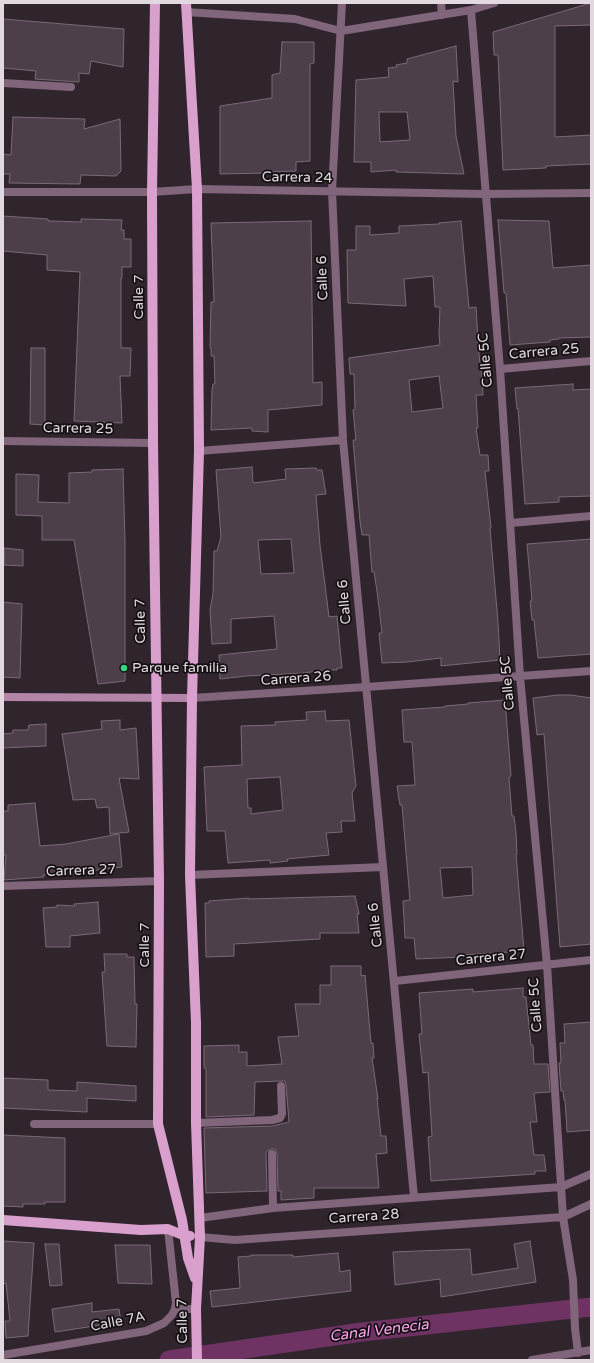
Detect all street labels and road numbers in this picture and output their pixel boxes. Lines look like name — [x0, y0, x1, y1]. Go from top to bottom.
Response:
street label: Carrera 24 — [262, 169, 332, 187]
street label: Calle 6 — [314, 255, 332, 301]
street label: Calle 7 — [131, 275, 147, 319]
street label: Calle 5C — [475, 332, 497, 388]
street label: Carrera 25 — [508, 341, 580, 363]
street label: Carrera 25 — [43, 420, 113, 438]
street label: Calle 6 — [335, 579, 355, 625]
street label: Calle 7 — [132, 598, 150, 644]
street label: Calle 5C — [497, 655, 519, 711]
street label: Carrera 26 — [260, 668, 332, 690]
street label: Carrera 27 — [45, 861, 117, 881]
street label: Calle 6 — [365, 902, 387, 948]
street label: Calle 7 — [137, 923, 153, 967]
street label: Carrera 27 — [455, 946, 527, 970]
street label: Calle 5C — [526, 977, 546, 1033]
street label: Carrera 28 — [328, 1206, 400, 1228]
street label: Calle 7 — [174, 1298, 192, 1344]
street label: Calle 7A — [89, 1308, 147, 1336]

